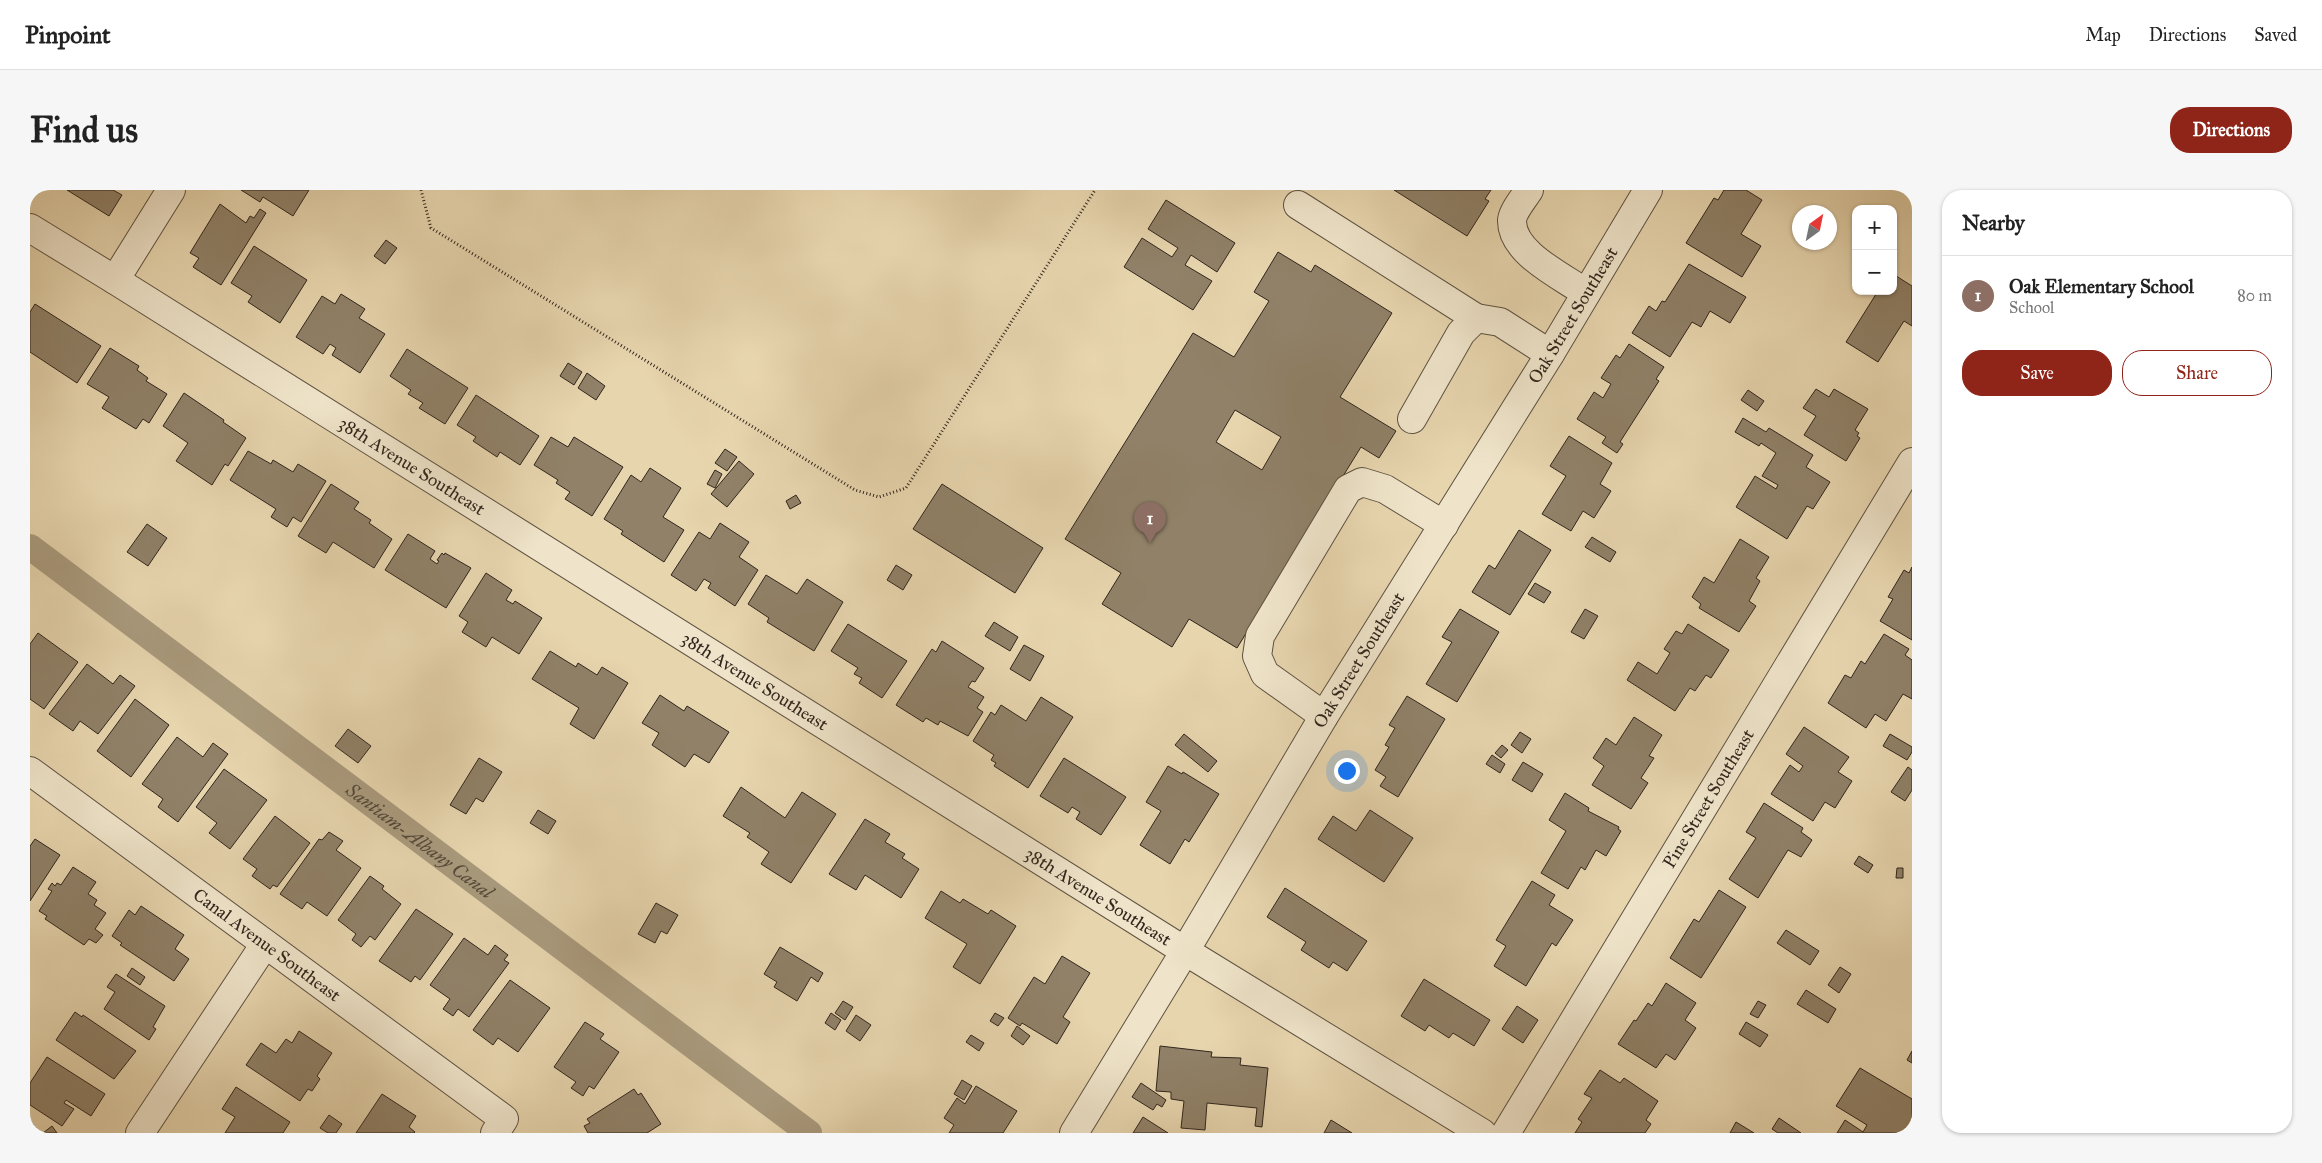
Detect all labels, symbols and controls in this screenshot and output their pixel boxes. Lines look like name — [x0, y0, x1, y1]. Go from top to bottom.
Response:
text: Pinpoint — [25, 20, 111, 50]
text: Map — [2085, 24, 2121, 46]
text: Directions — [2149, 24, 2226, 46]
text: Saved — [2254, 24, 2297, 46]
button: Directions — [2170, 107, 2292, 153]
text: Find us — [30, 109, 138, 152]
north arrow — [1792, 205, 1837, 250]
map controls — [1852, 205, 1897, 295]
button: + — [1852, 205, 1897, 250]
text: Nearby — [1962, 210, 2025, 236]
street label: Oak Street Southeast — [1523, 242, 1623, 388]
button: − — [1852, 250, 1897, 295]
text: Oak Elementary School — [2009, 275, 2194, 298]
text: 1 — [1975, 286, 1981, 305]
text: 80 m — [2237, 286, 2272, 305]
text: School — [2009, 298, 2054, 317]
button: Save — [1962, 350, 2112, 396]
button: Share — [2122, 350, 2272, 396]
street label: 38th Avenue Southeast — [335, 412, 490, 521]
pin: 1 — [1134, 502, 1166, 543]
street label: Oak Street Southeast — [1308, 588, 1410, 732]
street label: 38th Avenue Southeast — [678, 627, 833, 736]
street label: Pine Street Southeast — [1658, 724, 1759, 872]
your location — [1334, 758, 1360, 784]
water label: Santiam-Albany Canal — [341, 777, 499, 905]
street label: 38th Avenue Southeast — [1021, 842, 1176, 951]
street label: Canal Avenue Southeast — [189, 884, 346, 1007]

